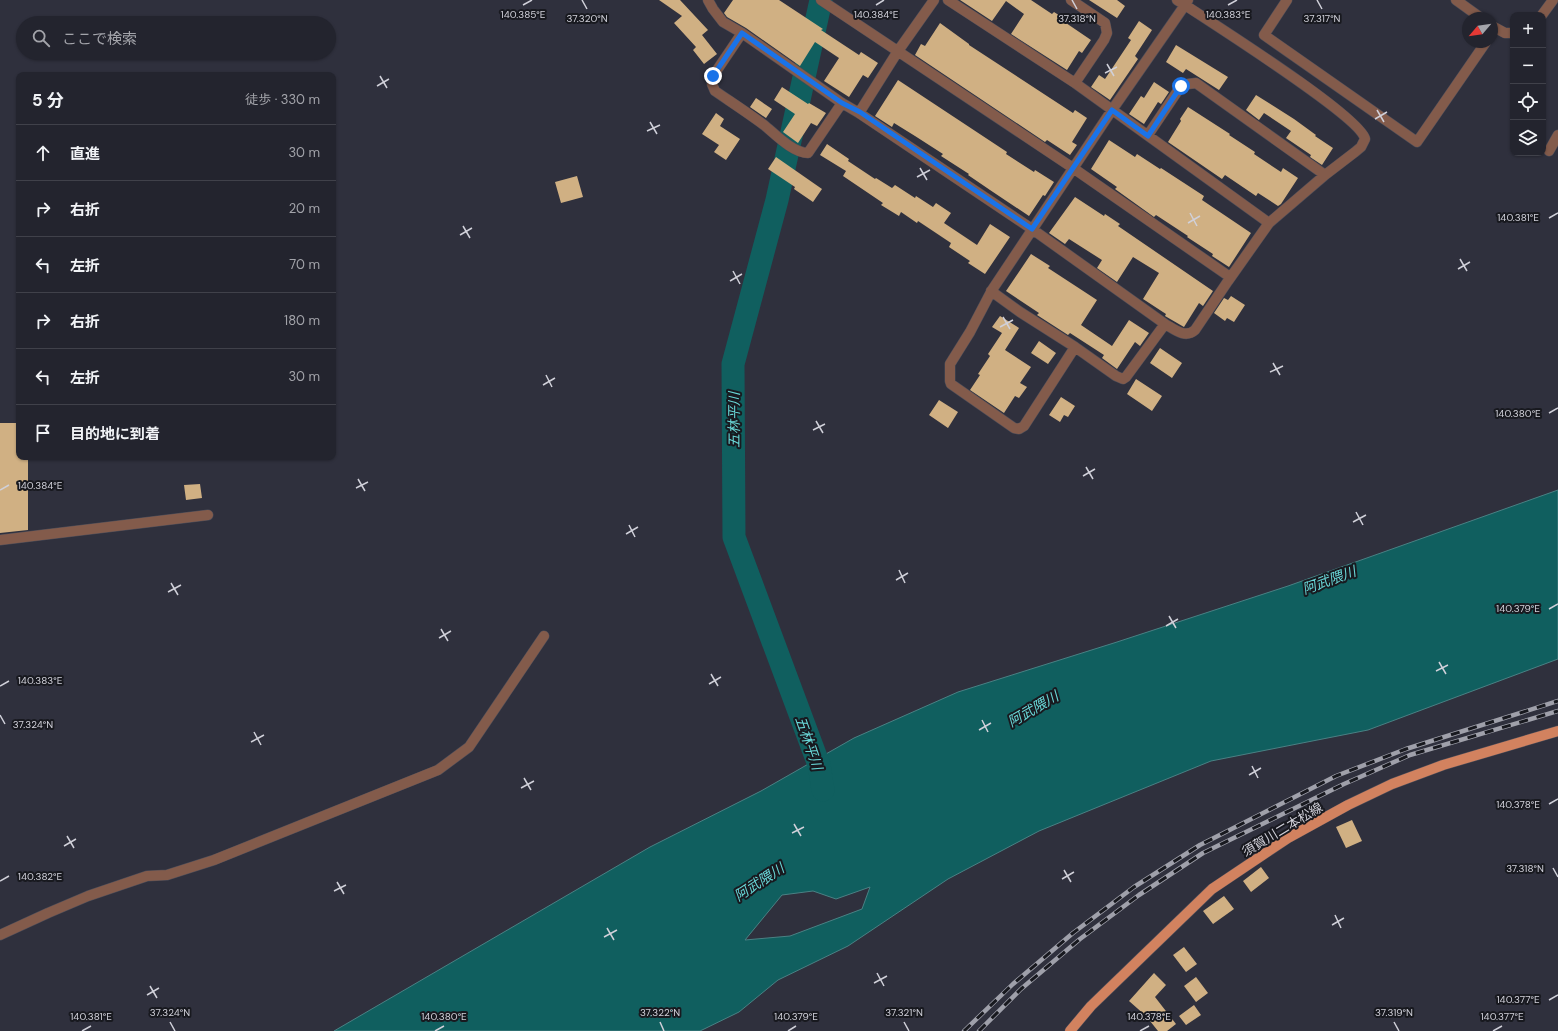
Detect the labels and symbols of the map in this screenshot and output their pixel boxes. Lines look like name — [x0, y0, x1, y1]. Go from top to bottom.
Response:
text: 140.385°E — [501, 8, 546, 21]
text: 140.384°E — [854, 8, 899, 21]
text: 140.383°E — [1206, 8, 1251, 21]
text: 37.320°N — [566, 12, 608, 25]
text: 37.318°N — [1058, 12, 1096, 25]
text: 37.317°N — [1304, 12, 1341, 25]
north arrow — [1462, 12, 1498, 48]
route end — [704, 67, 722, 85]
route start — [1172, 77, 1190, 95]
text: 140.381°E — [1497, 211, 1539, 224]
water label: 五林平川 — [725, 390, 743, 448]
text: 140.380°E — [1495, 407, 1541, 420]
text: 140.384°E — [18, 479, 63, 492]
water label: 阿武隈川 — [1300, 561, 1360, 598]
text: 140.379°E — [1496, 602, 1540, 615]
text: 140.383°E — [18, 674, 63, 687]
water label: 阿武隈川 — [1004, 686, 1063, 731]
water label: 五林平川 — [791, 714, 827, 774]
text: 37.324°N — [13, 718, 53, 731]
text: 140.378°E — [1496, 798, 1540, 811]
street label: 須賀川二本松線 — [1239, 799, 1326, 860]
water label: 阿武隈川 — [731, 858, 789, 905]
text: 37.318°N — [1506, 862, 1544, 875]
text: 140.382°E — [18, 870, 62, 883]
text: 140.377°E — [1496, 993, 1540, 1006]
text: 37.324°N — [150, 1006, 190, 1019]
text: 37.322°N — [640, 1006, 680, 1019]
text: 37.321°N — [885, 1006, 923, 1019]
text: 37.319°N — [1375, 1006, 1413, 1019]
text: 140.381°E — [70, 1010, 112, 1023]
text: 140.380°E — [421, 1010, 467, 1023]
text: 140.379°E — [774, 1010, 818, 1023]
text: 140.378°E — [1127, 1010, 1171, 1023]
text: 140.377°E — [1480, 1010, 1524, 1023]

